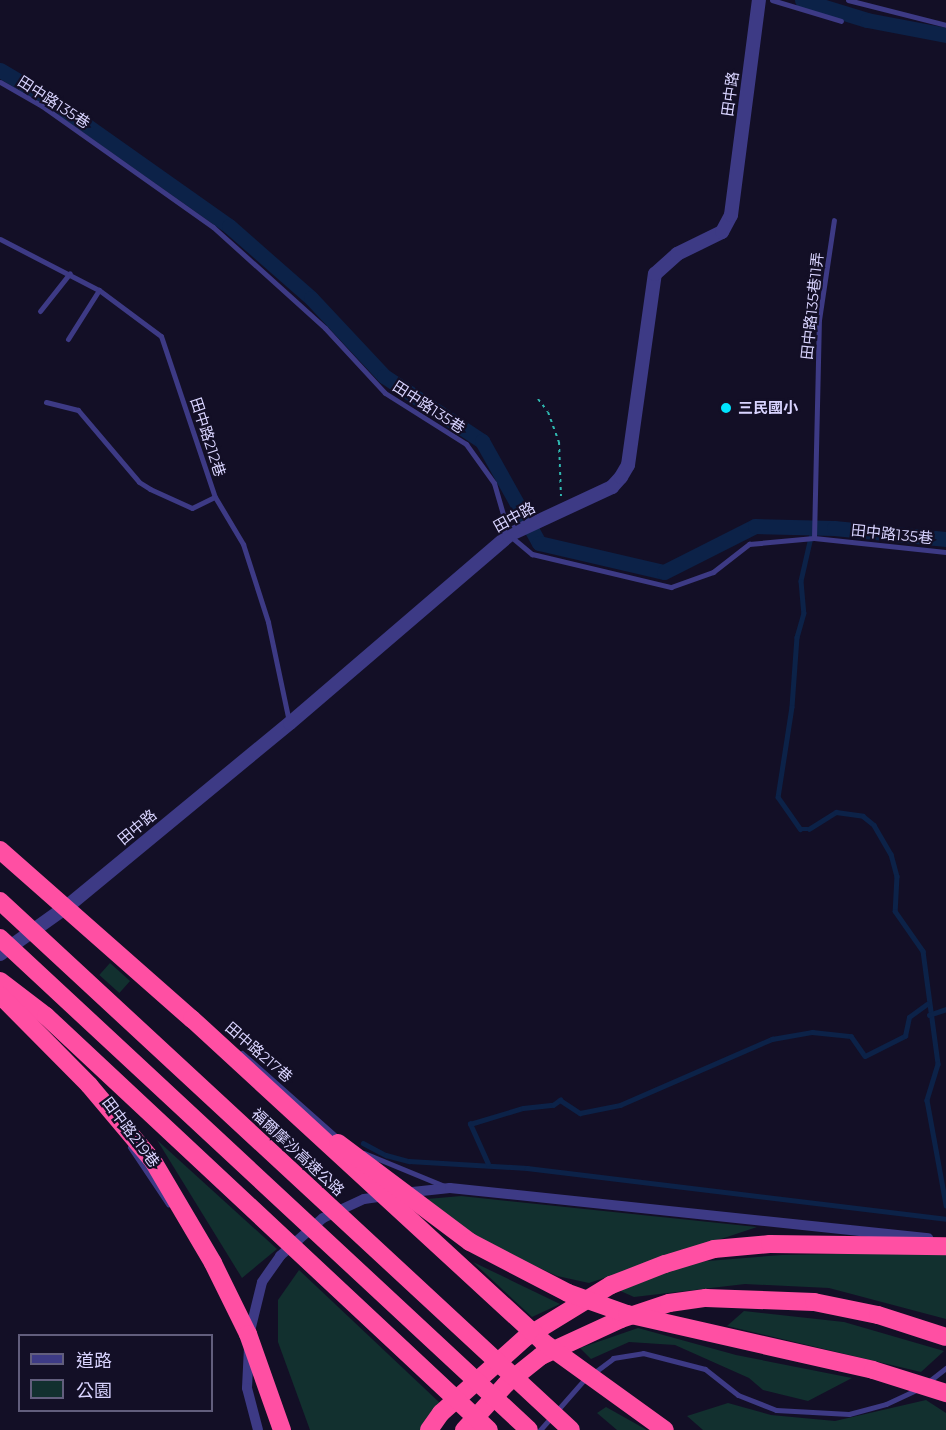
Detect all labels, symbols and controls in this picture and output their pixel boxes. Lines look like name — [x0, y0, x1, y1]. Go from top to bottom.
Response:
street label: 田中路 — [718, 70, 742, 118]
street label: 田中路135巷 — [15, 72, 93, 132]
street label: 田中路135巷11弄 — [797, 251, 827, 361]
street label: 田中路135巷 — [390, 377, 468, 437]
street label: 田中路212巷 — [187, 395, 229, 479]
place label: 三民國小 — [738, 399, 798, 417]
marker: 三民國小 — [719, 401, 733, 415]
street label: 田中路 — [490, 498, 538, 536]
street label: 田中路135巷 — [850, 521, 934, 547]
street label: 田中路 — [114, 806, 160, 848]
street label: 田中路217巷 — [222, 1018, 296, 1086]
street label: 田中路219巷 — [99, 1093, 163, 1171]
street label: 福爾摩沙高速公路 — [248, 1104, 348, 1200]
legend — [18, 1334, 213, 1412]
text: 道路 — [76, 1350, 112, 1372]
text: 公園 — [76, 1380, 112, 1402]

